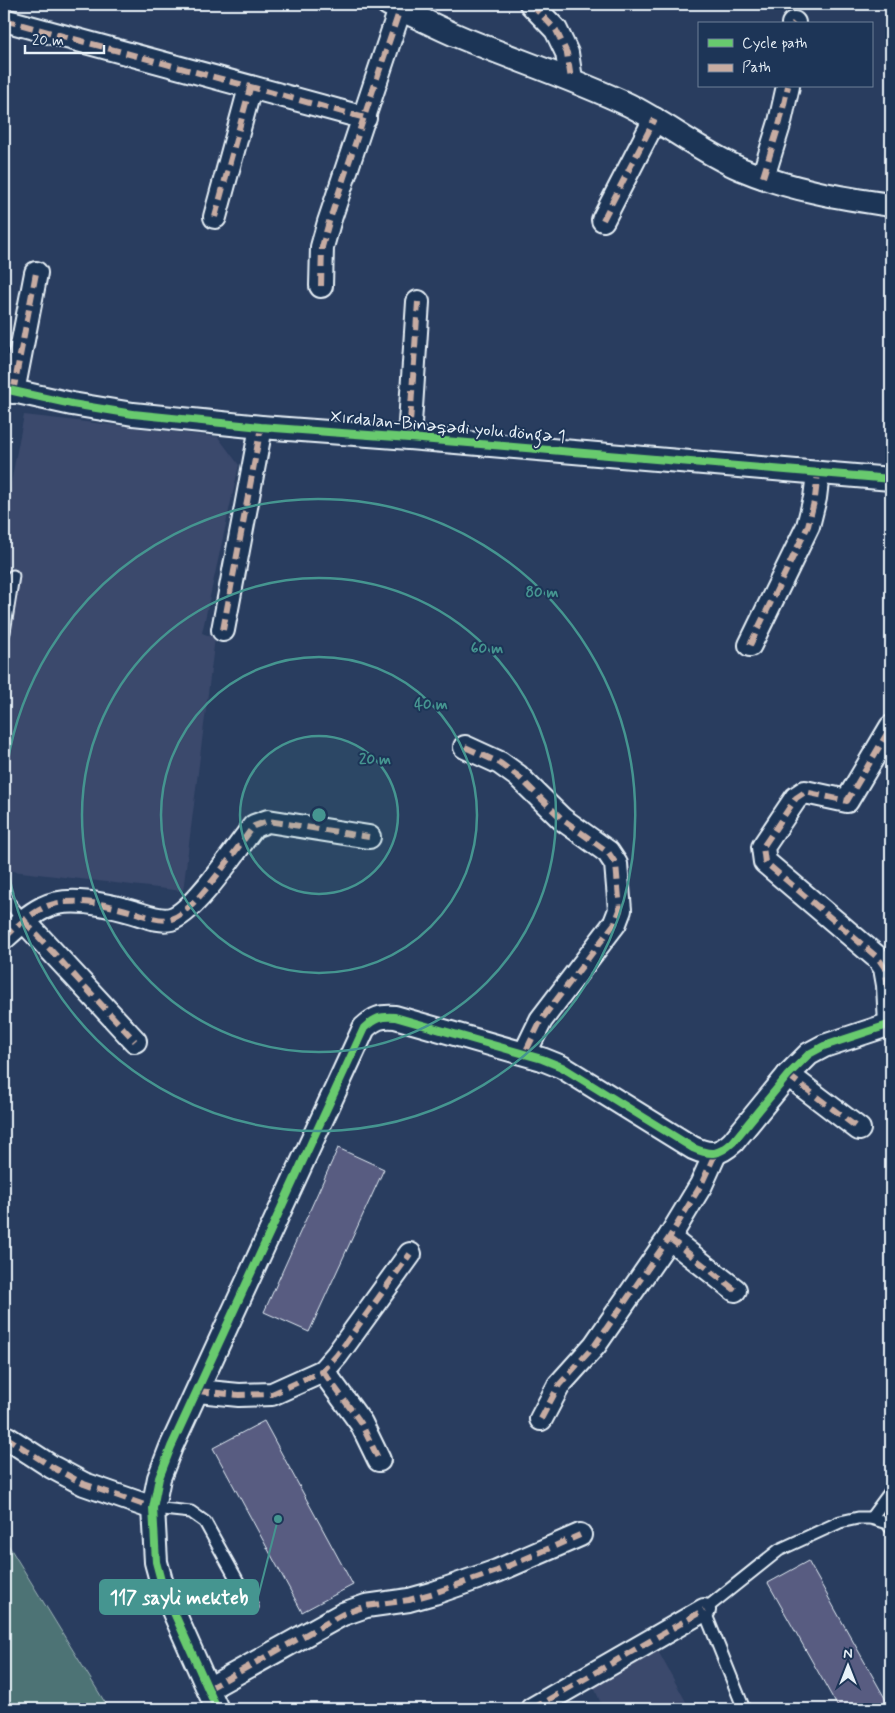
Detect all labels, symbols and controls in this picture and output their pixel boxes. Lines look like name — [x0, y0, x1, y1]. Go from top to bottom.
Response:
scale bar — [25, 22, 104, 54]
legend — [698, 22, 872, 88]
text: 20 m — [32, 31, 64, 51]
text: Cycle path — [742, 34, 807, 54]
text: Path — [742, 58, 771, 78]
street label: Xırdalan-Binəqədi yolu döngə 1 — [329, 405, 567, 451]
text: 80 m — [525, 583, 559, 603]
text: 60 m — [471, 639, 503, 659]
text: 40 m — [414, 695, 448, 715]
text: 20 m — [359, 750, 391, 770]
centre of rings — [310, 806, 328, 824]
callout: 117 sayli mekteb — [100, 1580, 258, 1614]
text: 117 sayli mekteb — [110, 1586, 248, 1611]
north arrow — [822, 1640, 872, 1690]
text: N — [843, 1645, 853, 1663]

